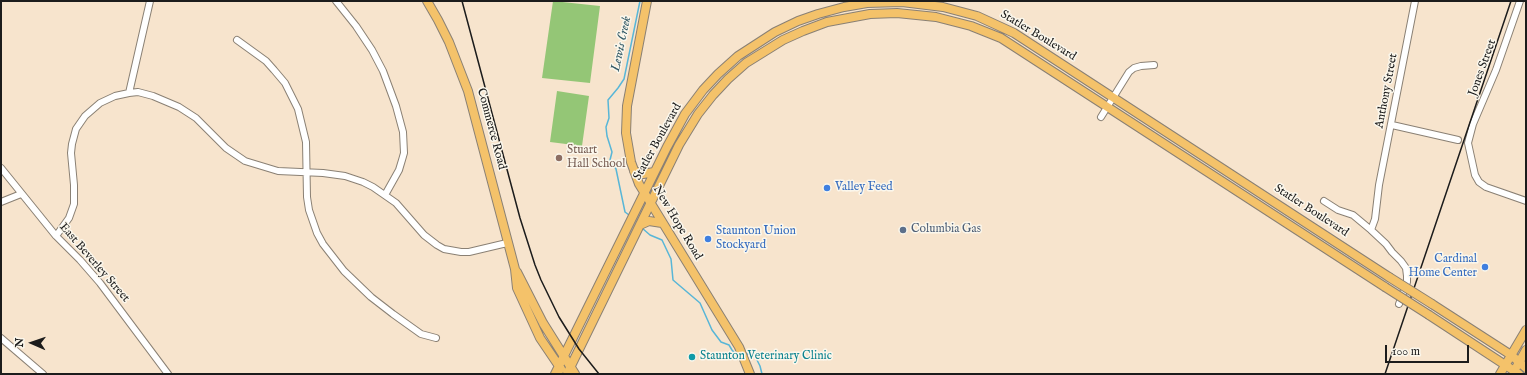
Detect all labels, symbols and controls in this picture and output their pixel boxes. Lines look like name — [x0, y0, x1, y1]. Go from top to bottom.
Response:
street label: Statler Boulevard — [997, 8, 1079, 64]
water label: Lewis Creek — [609, 15, 635, 73]
street label: Jones Street — [1466, 38, 1500, 98]
street label: Anthony Street — [1373, 52, 1401, 130]
street label: Commerce Road — [473, 87, 509, 171]
street label: Statler Boulevard — [631, 101, 685, 183]
place label: Stuart Hall School — [567, 144, 626, 172]
marker: Stuart Hall School — [554, 153, 564, 163]
place label: Valley Feed — [835, 181, 893, 195]
street label: Statler Boulevard — [1271, 182, 1351, 240]
street label: New Hope Road — [649, 183, 705, 263]
marker: Valley Feed — [822, 183, 832, 193]
street label: East Beverley Street — [56, 220, 132, 306]
place label: Columbia Gas — [911, 223, 981, 237]
place label: Staunton Union Stockyard — [716, 225, 796, 253]
marker: Columbia Gas — [898, 225, 908, 235]
marker: Staunton Union Stockyard — [703, 234, 713, 244]
place label: Cardinal Home Center — [1409, 253, 1477, 281]
marker: Cardinal Home Center — [1480, 262, 1490, 272]
north arrow — [12, 323, 52, 363]
scale bar — [1387, 337, 1471, 363]
text: N — [13, 338, 27, 348]
text: 100 m — [1392, 344, 1420, 359]
place label: Staunton Veterinary Clinic — [700, 350, 832, 364]
marker: Staunton Veterinary Clinic — [687, 352, 697, 362]

